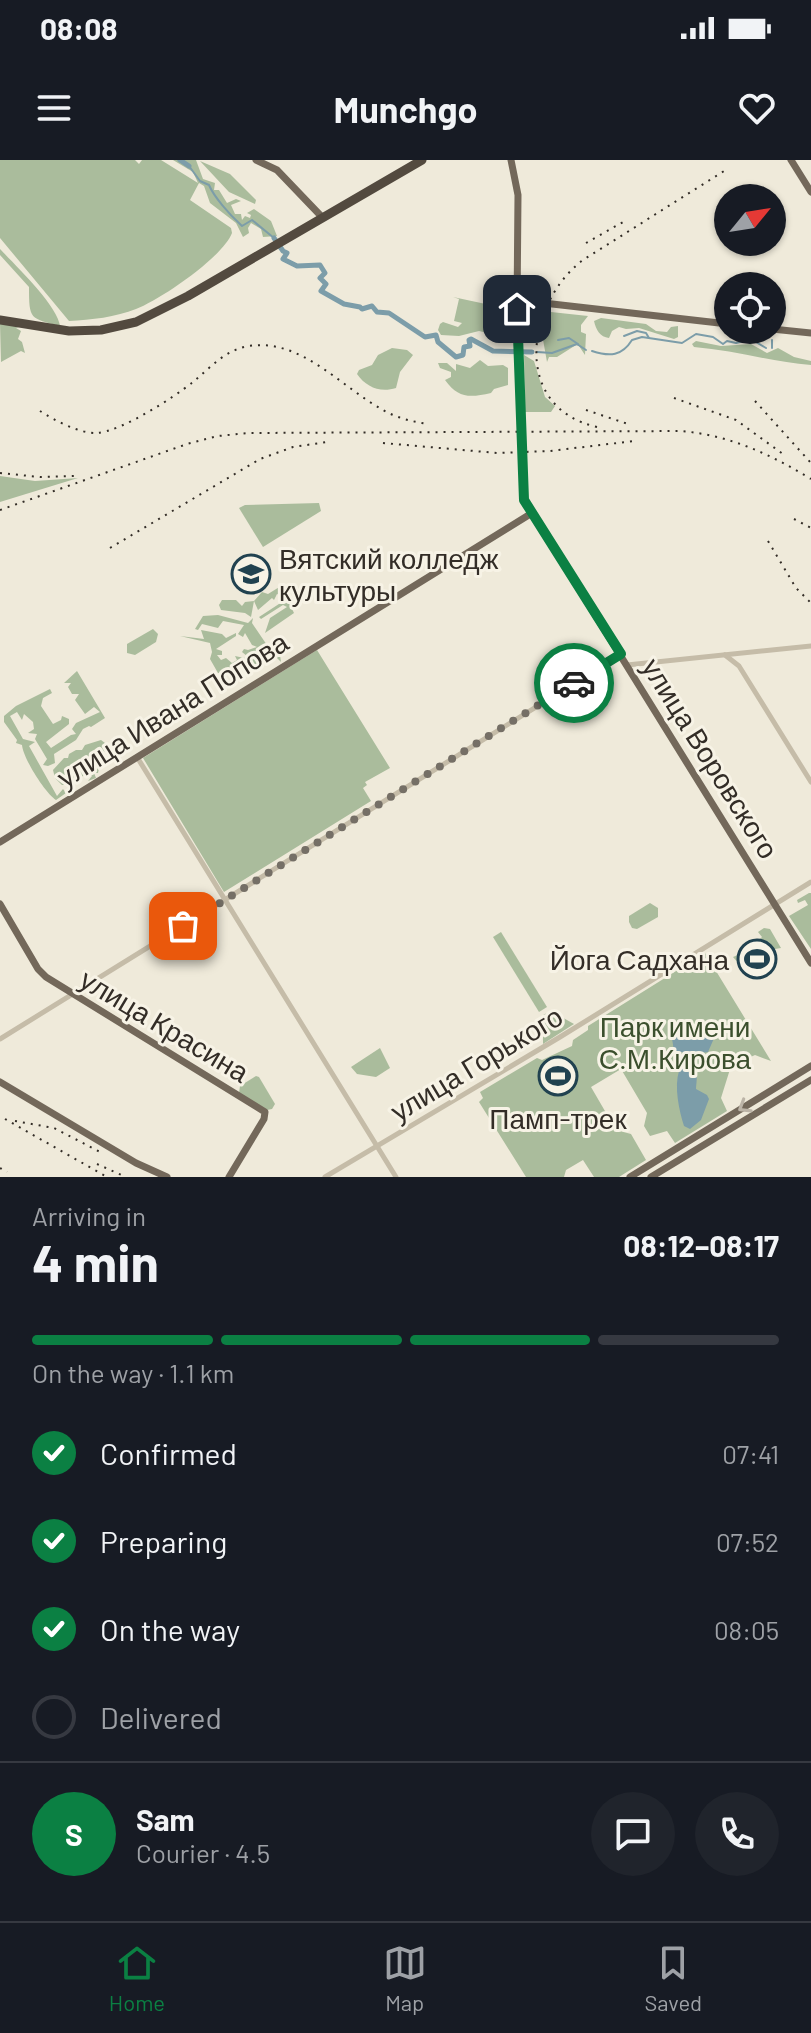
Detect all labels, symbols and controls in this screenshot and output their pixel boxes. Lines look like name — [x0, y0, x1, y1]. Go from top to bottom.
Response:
text: 08:08 — [40, 10, 118, 46]
icon: menu — [32, 86, 76, 130]
icon: heart — [735, 86, 779, 130]
text: Munchgo — [333, 87, 478, 130]
north arrow — [714, 184, 786, 256]
map controls — [714, 184, 786, 344]
button: locate — [714, 272, 786, 344]
pin — [483, 275, 551, 343]
icon: home — [495, 287, 539, 331]
place label: Вятский колледж культуры — [279, 541, 499, 607]
school or university icon: Вятский колледж культуры — [230, 553, 272, 595]
street label: улица Ивана Попова — [50, 624, 294, 794]
courier — [534, 643, 614, 723]
street label: улица Воровского — [636, 652, 786, 864]
icon: car — [552, 661, 596, 705]
pin — [149, 892, 217, 960]
icon: bag — [161, 904, 205, 948]
sports icon: Йога Садхана — [736, 938, 778, 980]
place label: Йога Садхана — [550, 942, 729, 976]
street label: улица Красина — [75, 961, 256, 1089]
street label: улица Горького — [384, 998, 568, 1128]
park label: Парк имени С.М.Кирова — [599, 1009, 752, 1075]
sports icon: Памп-трек — [537, 1055, 579, 1097]
one-way arrow — [738, 1097, 753, 1112]
place label: Памп-трек — [489, 1101, 627, 1135]
text: Arriving in — [32, 1200, 146, 1231]
text: 08:12–08:17 — [623, 1227, 779, 1263]
text: 4 min — [32, 1230, 159, 1292]
text: On the way · 1.1 km — [32, 1357, 234, 1388]
icon: check — [32, 1431, 76, 1475]
text: Confirmed — [100, 1435, 237, 1471]
text: 07:41 — [722, 1438, 779, 1469]
icon: check — [32, 1519, 76, 1563]
text: Preparing — [100, 1523, 227, 1559]
text: 07:52 — [716, 1526, 779, 1557]
icon: check — [32, 1607, 76, 1651]
text: On the way — [100, 1611, 240, 1647]
text: 08:05 — [714, 1614, 779, 1645]
text: Delivered — [100, 1699, 222, 1735]
button: chat — [591, 1792, 675, 1876]
button: phone — [695, 1792, 779, 1876]
text: Sam — [136, 1801, 195, 1837]
text: S — [65, 1816, 83, 1852]
text: Courier · 4.5 — [136, 1837, 270, 1868]
tab: Home — [109, 1941, 165, 2015]
tab: Map — [383, 1941, 427, 2015]
tab: Saved — [644, 1941, 702, 2015]

